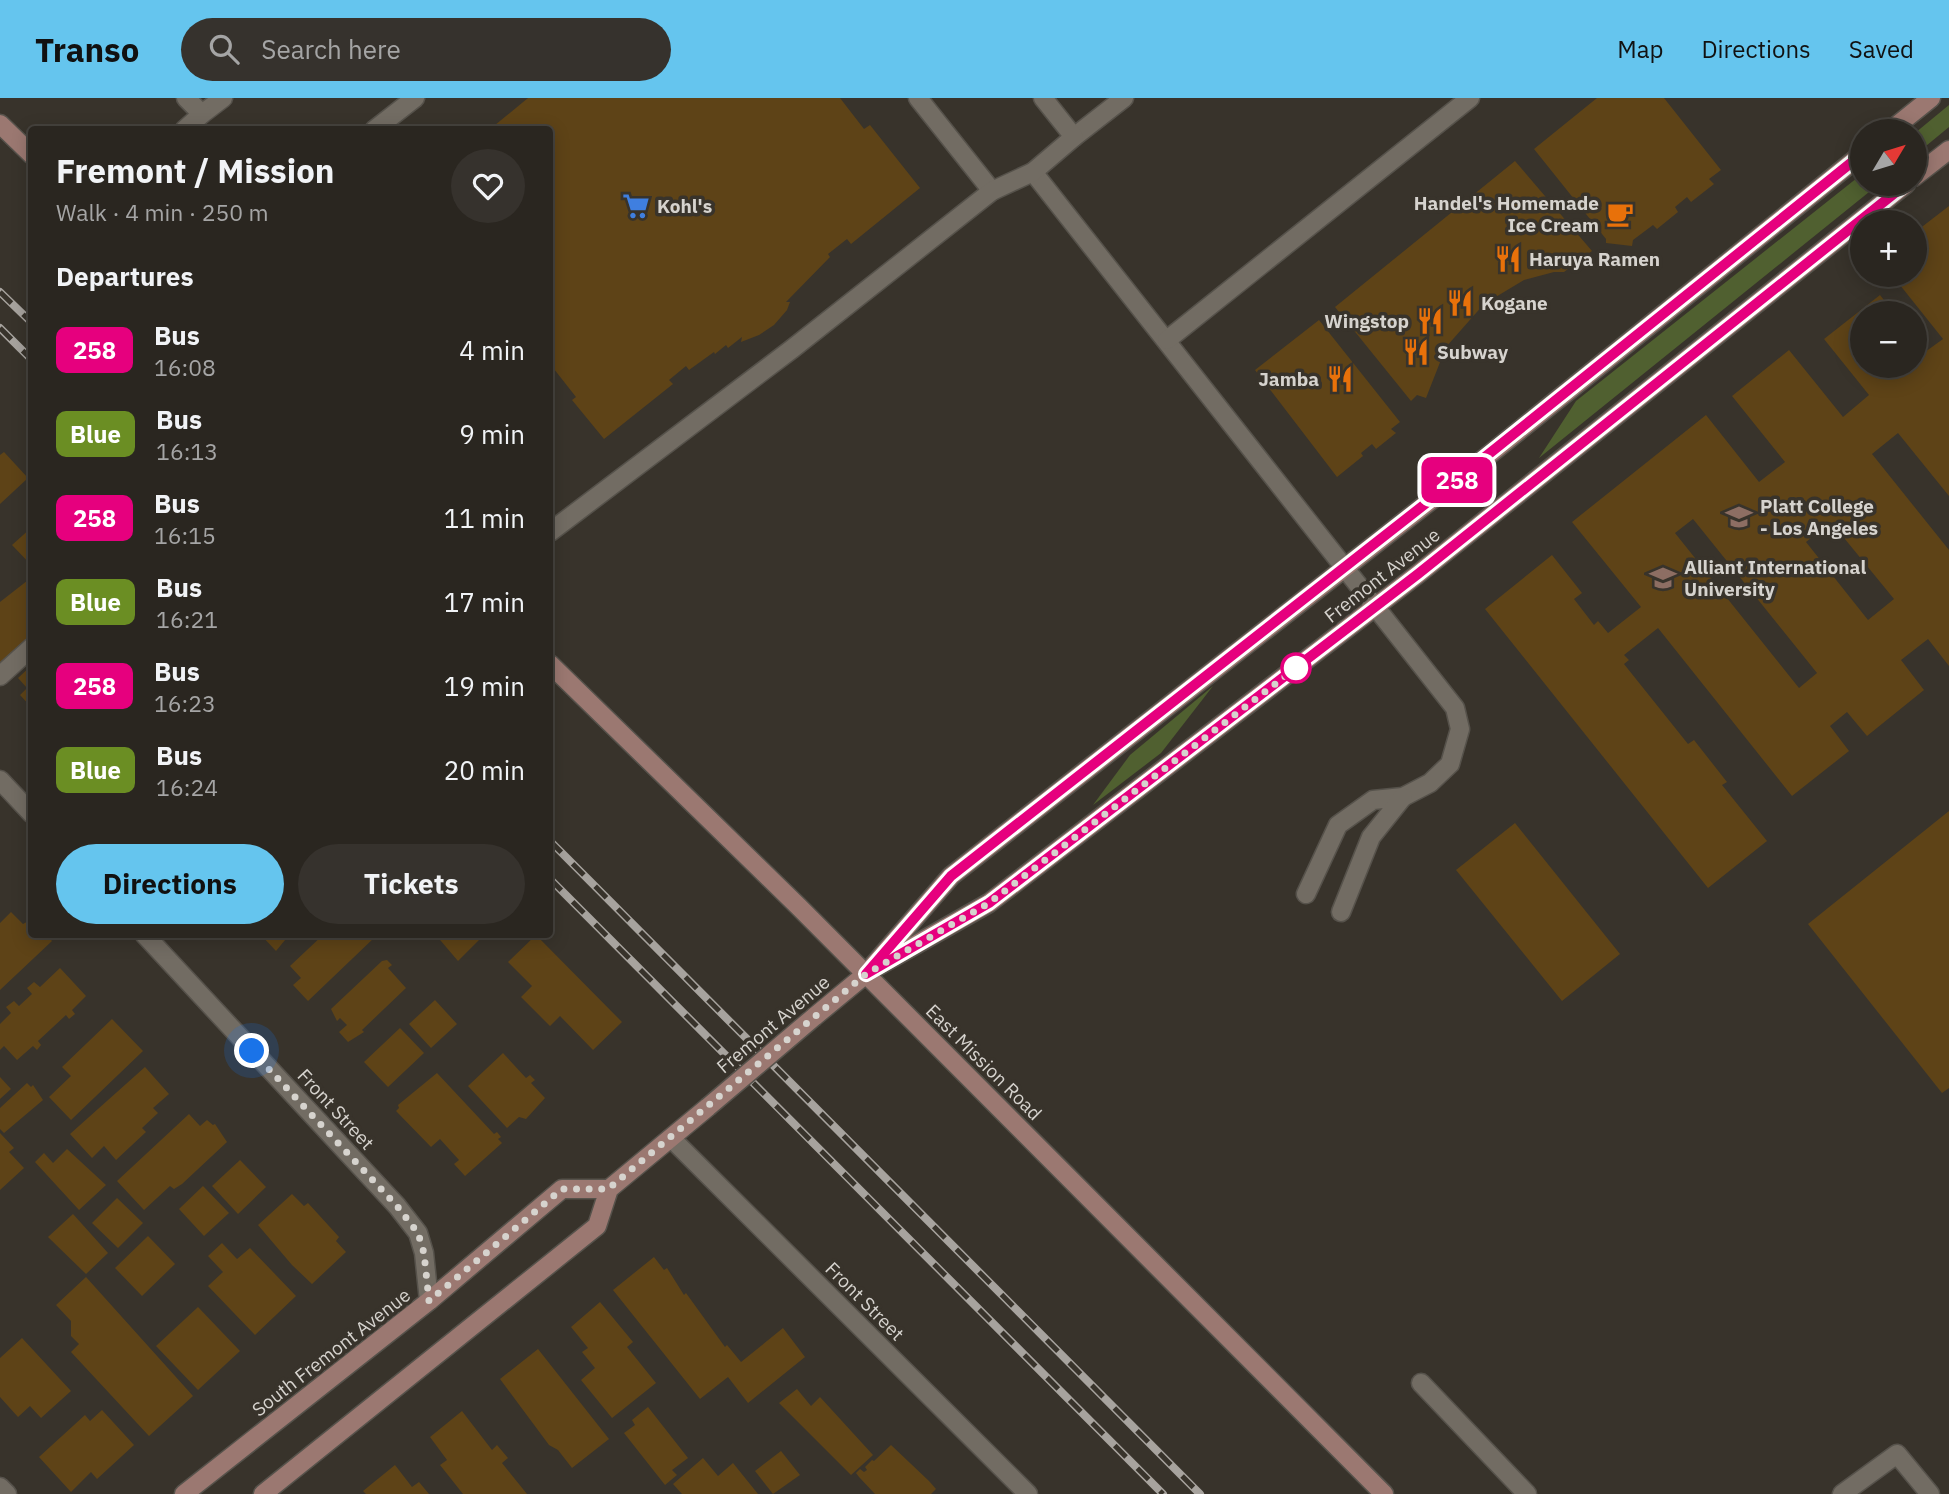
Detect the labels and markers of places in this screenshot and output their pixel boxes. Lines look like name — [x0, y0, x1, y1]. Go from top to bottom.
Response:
supermarket icon: Kohl's — [621, 191, 651, 221]
place label: Handel's Homemade Ice Cream — [1414, 191, 1599, 237]
place label: Kohl's — [657, 194, 712, 218]
cafe icon: Handel's Homemade Ice Cream — [1605, 199, 1635, 229]
restaurant icon: Haruya Ramen — [1493, 244, 1523, 274]
place label: Haruya Ramen — [1529, 247, 1660, 271]
restaurant icon: Kogane — [1445, 288, 1475, 318]
place label: Kogane — [1481, 291, 1548, 315]
restaurant icon: Wingstop — [1415, 306, 1445, 336]
place label: Wingstop — [1324, 309, 1409, 333]
restaurant icon: Subway — [1401, 337, 1431, 367]
place label: Subway — [1437, 340, 1509, 364]
restaurant icon: Jamba — [1325, 364, 1355, 394]
place label: Jamba — [1258, 367, 1319, 391]
place label: Platt College - Los Angeles — [1760, 494, 1878, 540]
school or university icon: Platt College - Los Angeles — [1724, 502, 1754, 532]
place label: Alliant International University — [1684, 555, 1866, 601]
school or university icon: Alliant International University — [1648, 563, 1678, 593]
unlabelled marker — [1281, 653, 1311, 683]

